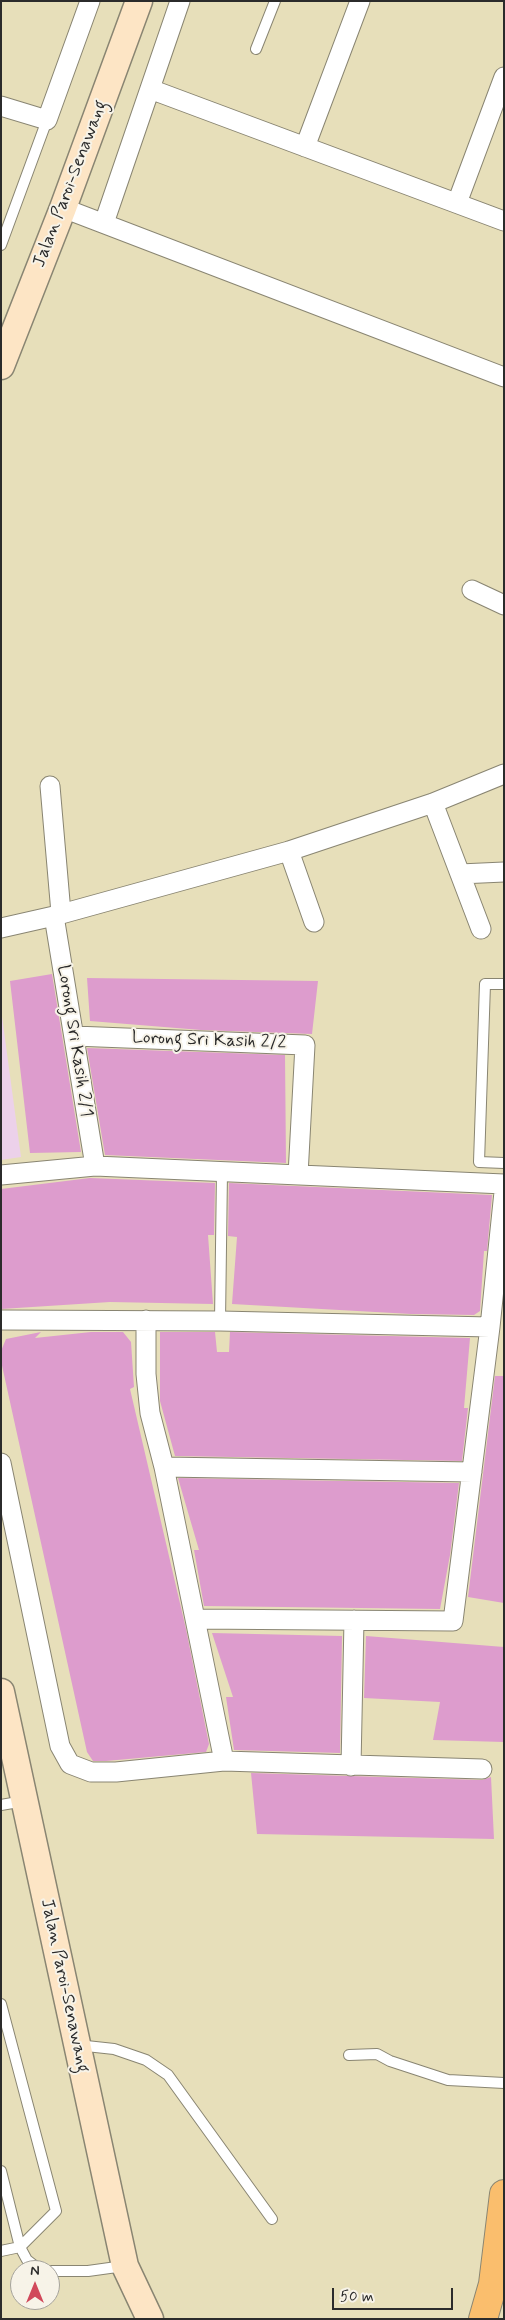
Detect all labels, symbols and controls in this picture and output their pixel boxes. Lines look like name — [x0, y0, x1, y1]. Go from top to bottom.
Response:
street label: Jalan Paroi-Senawang — [29, 97, 113, 271]
street label: Lorong Sri Kasih 2/1 — [51, 963, 97, 1119]
street label: Lorong Sri Kasih 2/2 — [131, 1028, 287, 1054]
street label: Jalan Paroi-Senawang — [35, 1897, 93, 2075]
north arrow — [10, 2260, 60, 2310]
text: N — [30, 2262, 40, 2280]
scale bar — [335, 2278, 456, 2310]
text: 50 m — [340, 2287, 374, 2307]

